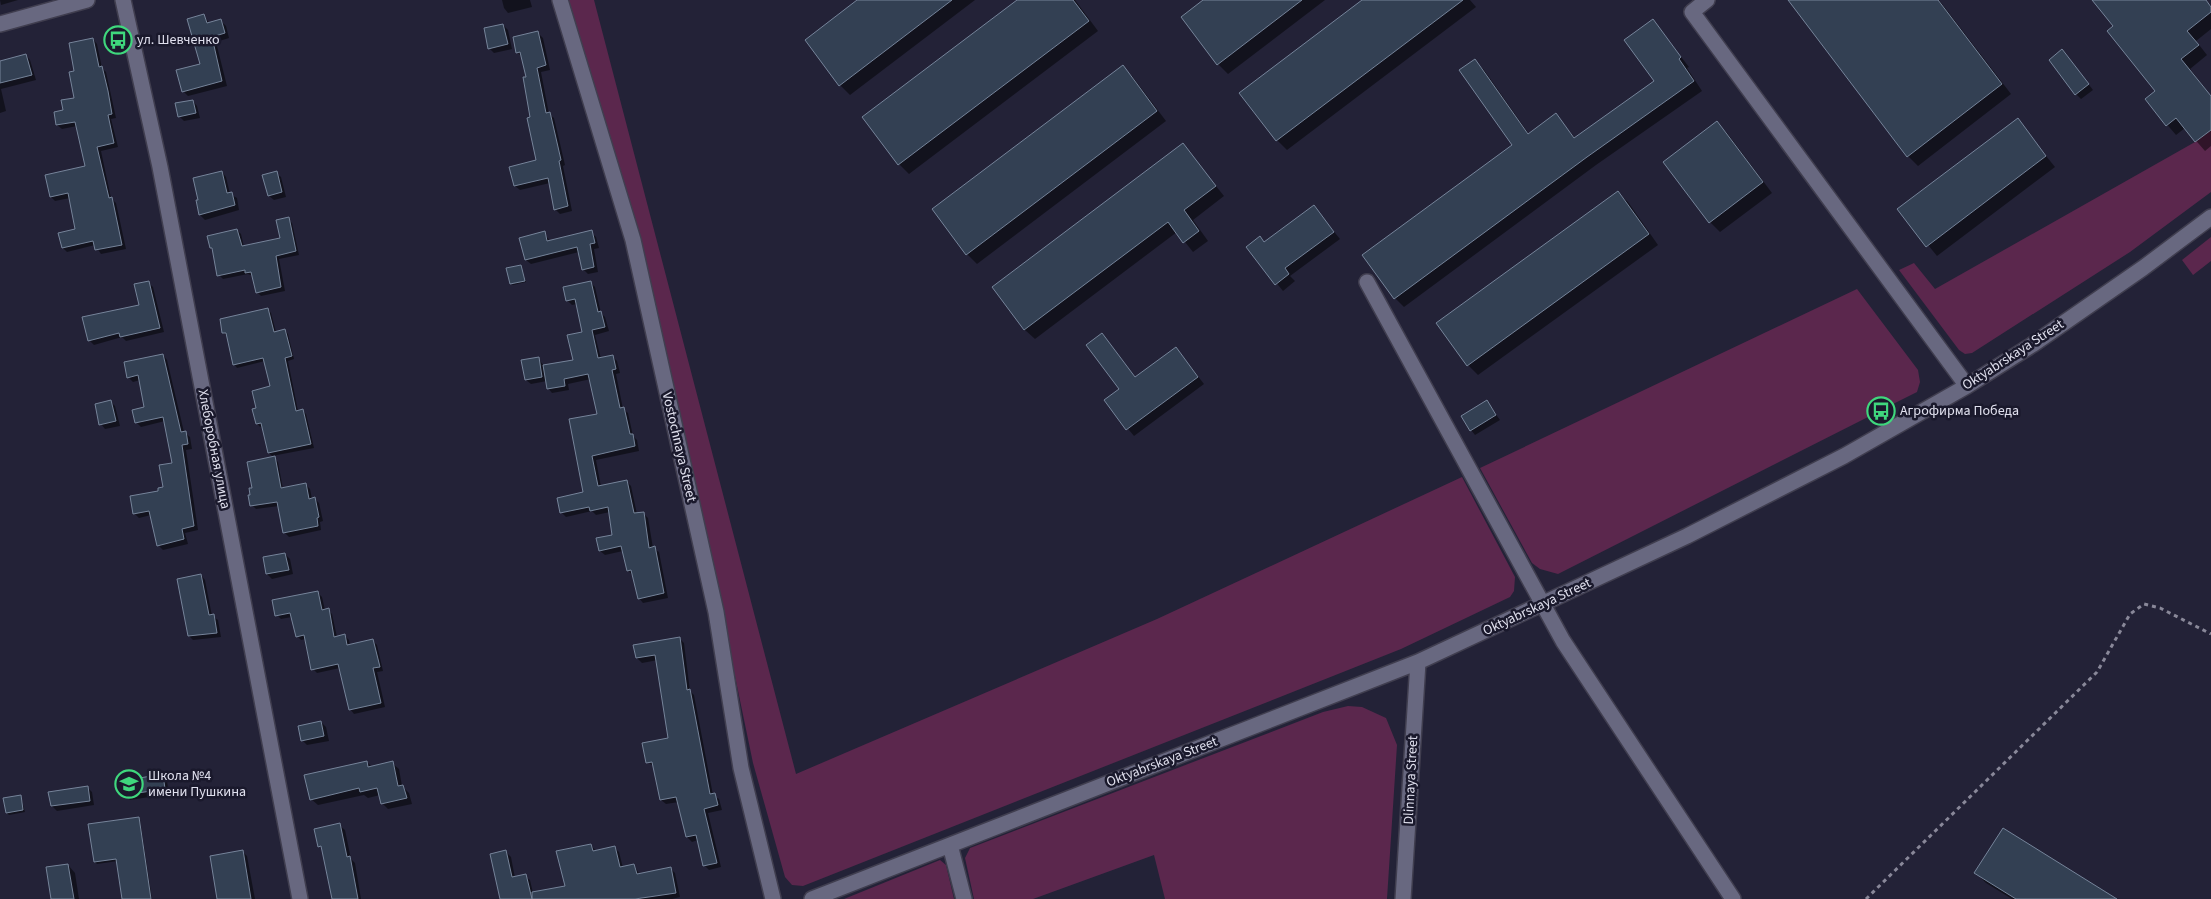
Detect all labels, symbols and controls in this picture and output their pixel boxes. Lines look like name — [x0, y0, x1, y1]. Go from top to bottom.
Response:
bus stop icon: ул. Шевченко — [103, 25, 133, 55]
place label: ул. Шевченко — [137, 30, 220, 50]
street label: Oktyabrskaya Street — [1958, 314, 2068, 395]
street label: Хлеборобная улица — [193, 388, 235, 510]
street label: Vostochnaya Street — [657, 390, 701, 504]
bus stop icon: Агрофирма Победа — [1866, 396, 1896, 426]
place label: Агрофирма Победа — [1900, 401, 2019, 421]
street label: Oktyabrskaya Street — [1480, 573, 1595, 641]
street label: Oktyabrskaya Street — [1104, 732, 1221, 792]
street label: Dlinnaya Street — [1399, 735, 1423, 825]
place label: Школа №4 имени Пушкина — [148, 766, 246, 802]
school or university icon: Школа №4 имени Пушкина — [114, 769, 144, 799]

